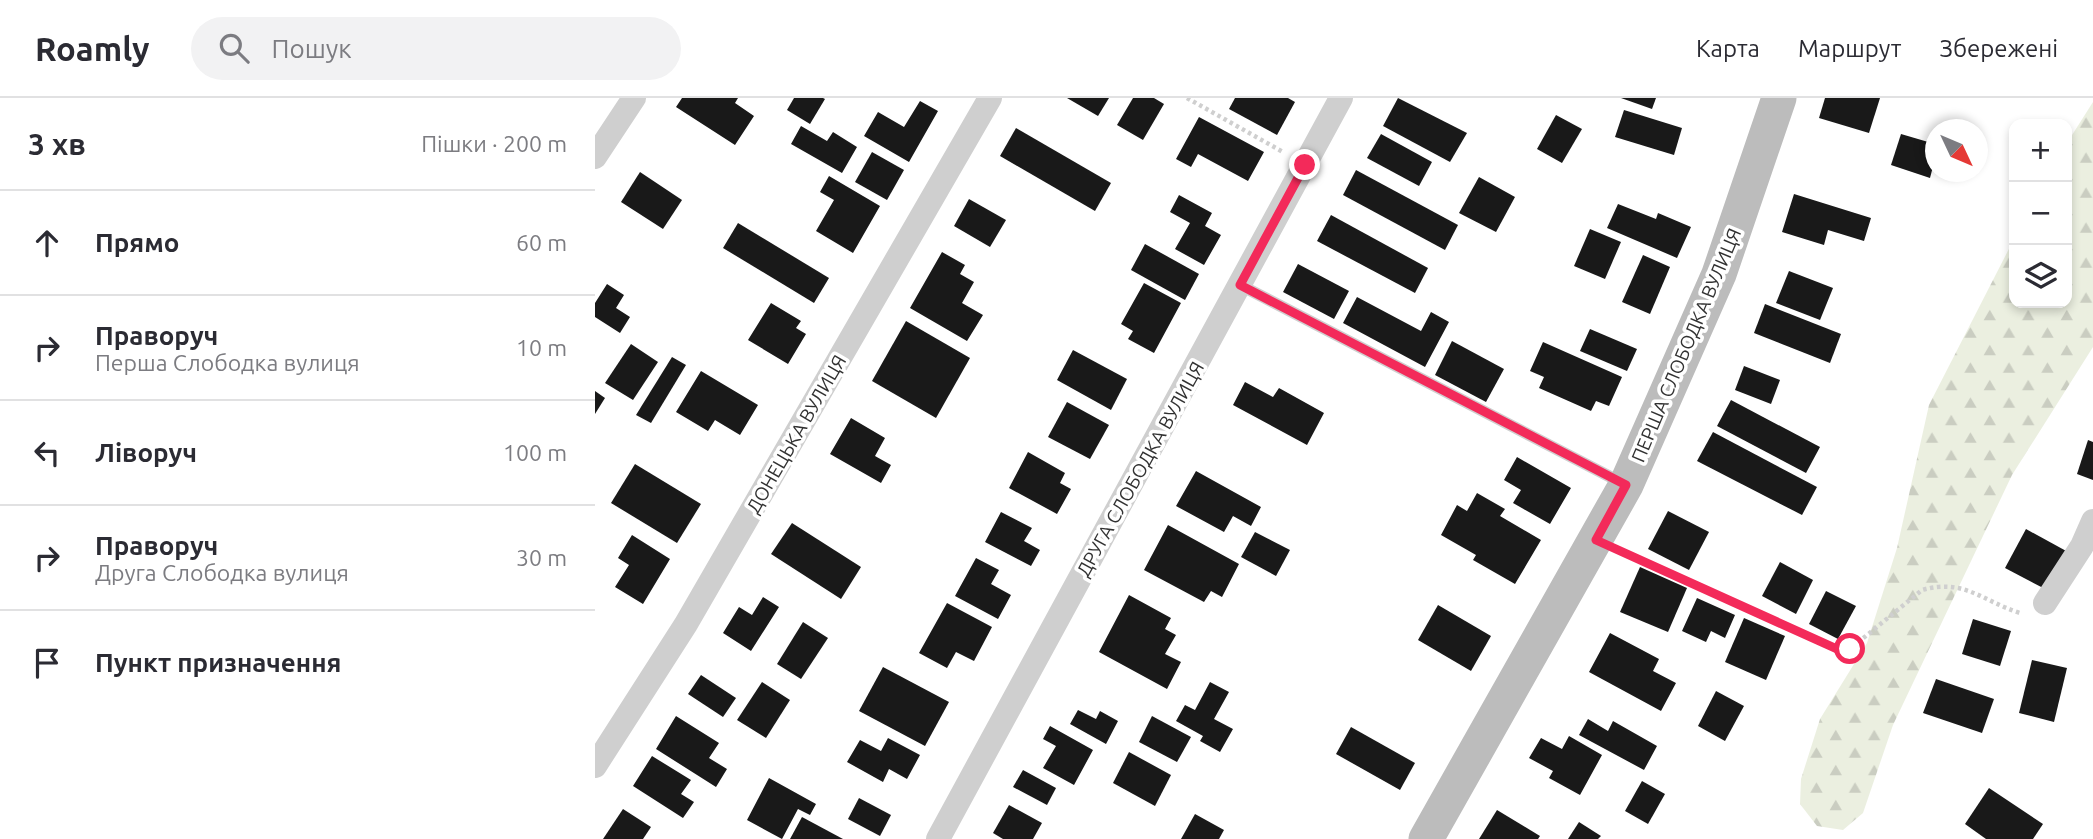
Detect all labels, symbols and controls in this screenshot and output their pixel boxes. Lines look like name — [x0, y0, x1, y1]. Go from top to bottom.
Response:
search box — [191, 17, 681, 80]
icon: search — [215, 29, 253, 67]
text: Roamly — [35, 30, 149, 67]
text: Пошук — [271, 34, 352, 63]
text: Карта — [1696, 35, 1760, 62]
text: Маршрут — [1798, 35, 1901, 62]
text: Збережені — [1939, 35, 2058, 62]
north arrow — [1925, 119, 1988, 182]
map controls — [2009, 119, 2072, 308]
button: + — [2009, 119, 2072, 182]
text: 3 хв — [28, 127, 86, 161]
text: Пішки · 200 m — [421, 131, 567, 156]
route end — [1289, 149, 1320, 180]
button: − — [2009, 182, 2072, 245]
icon: ahead — [28, 224, 66, 262]
street label: ПЕРША СЛОБОДКА ВУЛИЦЯ — [1627, 225, 1745, 465]
text: Прямо — [95, 228, 179, 257]
text: 60 m — [516, 230, 567, 255]
button: layers — [2009, 245, 2072, 308]
text: Праворуч — [95, 321, 218, 350]
icon: right — [28, 329, 66, 367]
text: 10 m — [516, 335, 567, 360]
text: Перша Слободка вулиця — [95, 350, 360, 375]
street label: ДОНЕЦЬКА ВУЛИЦЯ — [742, 351, 850, 517]
street label: ДРУГА СЛОБОДКА ВУЛИЦЯ — [1072, 358, 1208, 580]
icon: left — [28, 434, 66, 472]
text: Ліворуч — [95, 438, 197, 467]
text: 100 m — [503, 440, 567, 465]
text: Праворуч — [95, 531, 218, 560]
icon: right — [28, 539, 66, 577]
text: 30 m — [516, 545, 567, 570]
text: Друга Слободка вулиця — [95, 560, 349, 585]
route start — [1834, 633, 1865, 664]
icon: arrive — [28, 644, 66, 682]
text: Пункт призначення — [95, 648, 341, 677]

